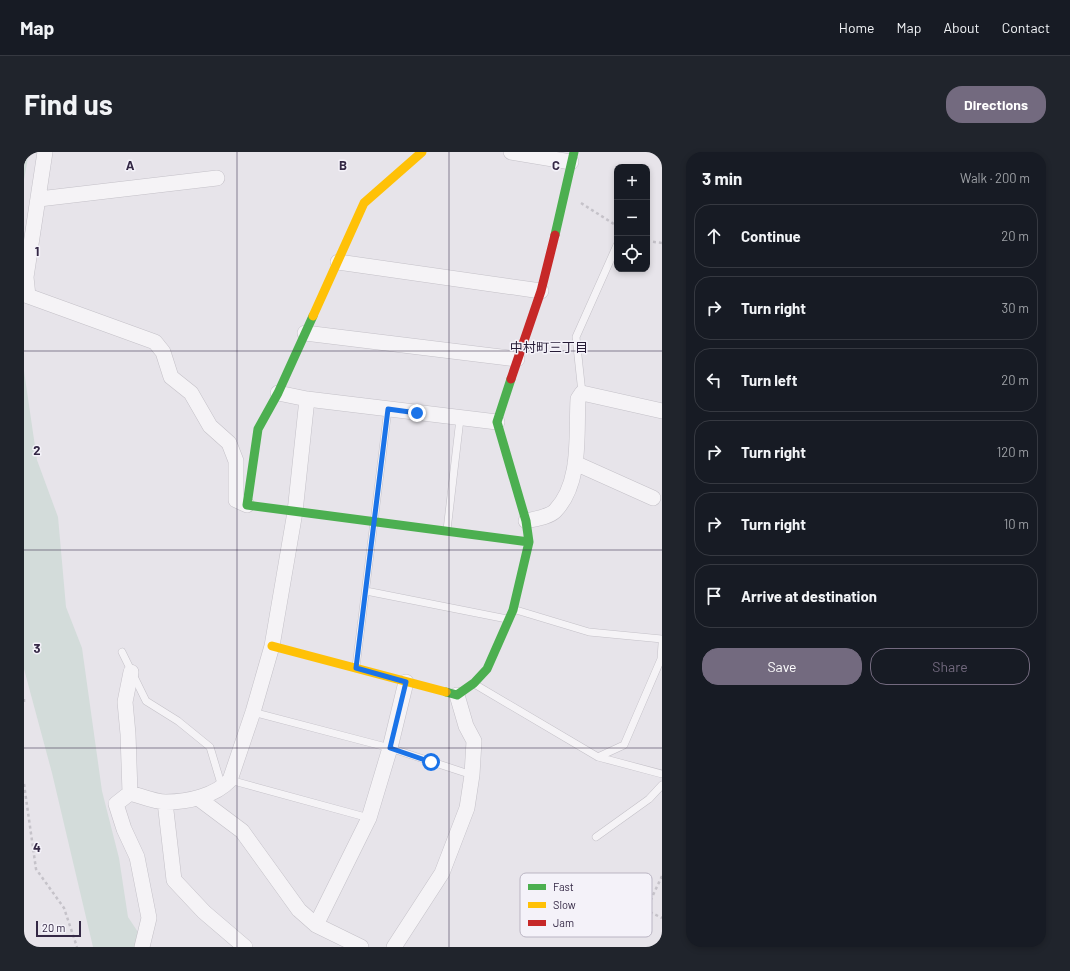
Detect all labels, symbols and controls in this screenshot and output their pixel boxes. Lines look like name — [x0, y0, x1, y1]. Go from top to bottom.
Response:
text: Map — [20, 16, 54, 39]
text: Home — [839, 19, 875, 36]
text: Map — [897, 19, 921, 36]
text: About — [943, 19, 980, 36]
text: Contact — [1002, 19, 1050, 36]
button: Directions — [946, 86, 1046, 123]
text: Find us — [24, 87, 113, 121]
text: A — [126, 157, 135, 173]
text: B — [339, 157, 347, 173]
text: C — [552, 157, 560, 173]
map controls — [614, 164, 650, 272]
button: + — [614, 164, 650, 200]
text: 3 min — [702, 168, 742, 188]
text: Walk · 200 m — [960, 170, 1030, 186]
button: − — [614, 200, 650, 236]
icon: ahead — [703, 225, 725, 247]
text: Continue — [741, 227, 801, 245]
text: 20 m — [1001, 228, 1029, 244]
button: locate — [614, 236, 650, 272]
text: 1 — [35, 243, 39, 259]
icon: right — [703, 297, 725, 319]
text: Turn right — [741, 299, 806, 317]
text: 30 m — [1002, 300, 1029, 316]
district label: 中村町三丁目 — [510, 339, 588, 355]
icon: left — [703, 369, 725, 391]
text: Turn left — [741, 371, 797, 389]
text: 20 m — [1001, 372, 1029, 388]
route end — [408, 404, 426, 422]
icon: right — [703, 441, 725, 463]
text: 2 — [33, 442, 41, 458]
text: Turn right — [741, 443, 806, 461]
text: 120 m — [997, 444, 1029, 460]
icon: right — [703, 513, 725, 535]
text: Turn right — [741, 515, 806, 533]
text: 10 m — [1004, 516, 1029, 532]
icon: arrive — [703, 585, 725, 607]
text: Arrive at destination — [741, 587, 877, 605]
text: 3 — [33, 640, 41, 656]
button: Save — [702, 648, 862, 685]
button: Share — [870, 648, 1030, 685]
route start — [422, 753, 440, 771]
text: 4 — [33, 839, 41, 855]
legend — [520, 873, 652, 937]
text: Fast — [553, 880, 574, 893]
text: Slow — [553, 898, 576, 911]
text: Jam — [553, 916, 574, 929]
scale bar — [36, 919, 81, 938]
text: 20 m — [42, 921, 65, 934]

